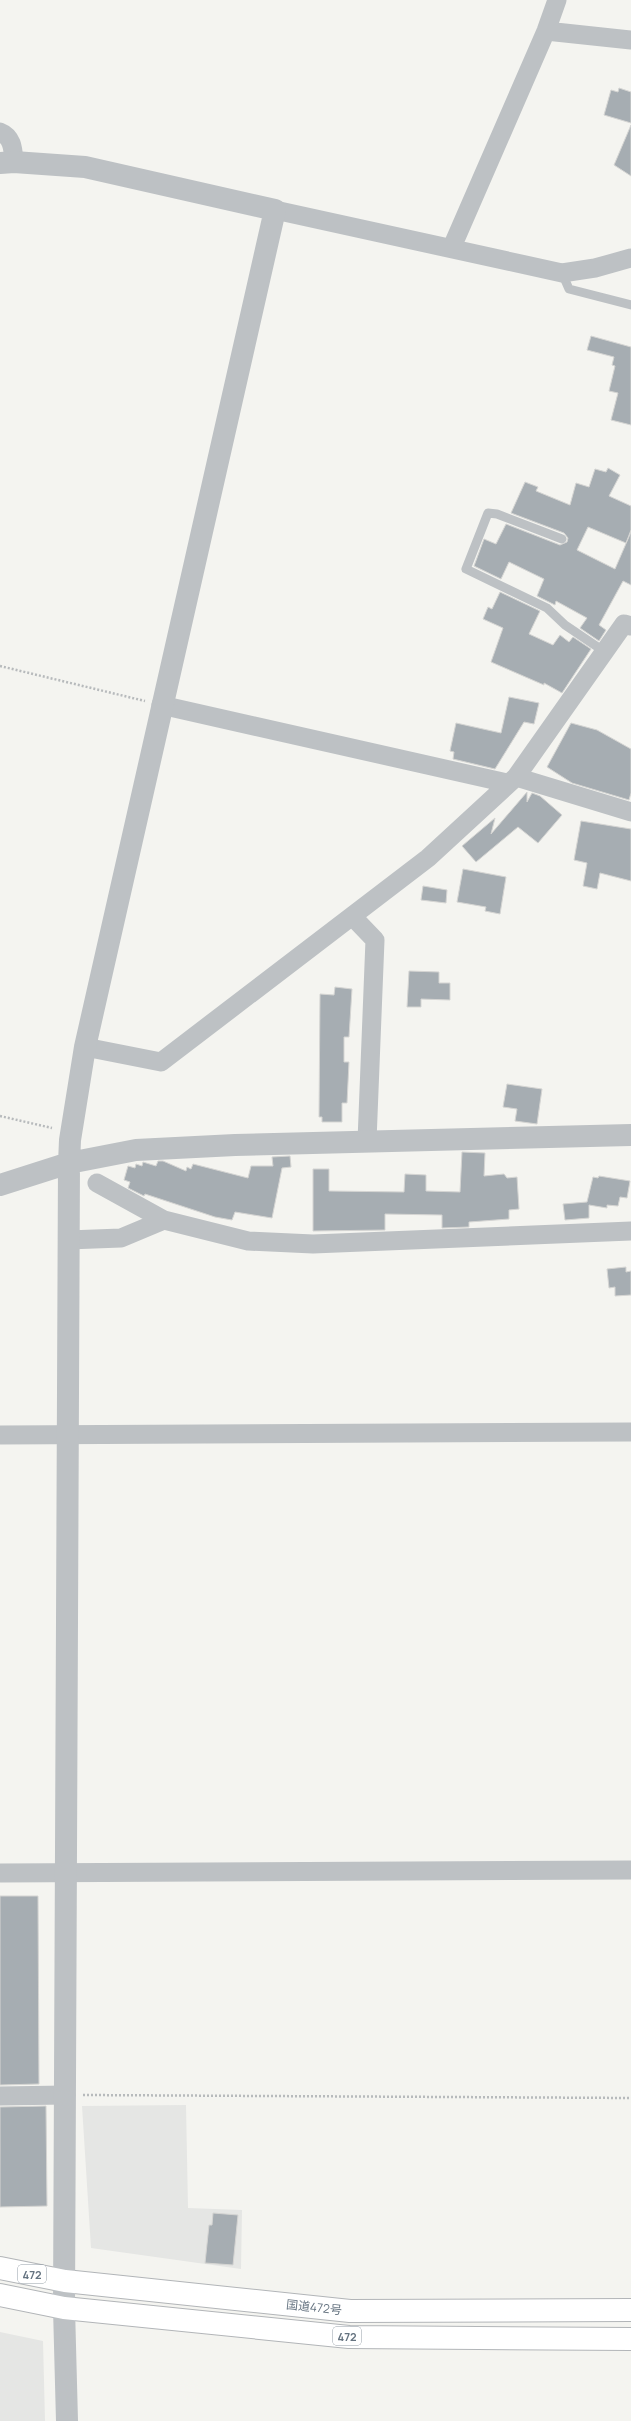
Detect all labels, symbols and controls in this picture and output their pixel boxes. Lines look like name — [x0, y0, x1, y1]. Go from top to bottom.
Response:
road number: 472 — [18, 2265, 46, 2283]
street label: 国道472号 — [285, 2296, 343, 2318]
road number: 472 — [333, 2327, 361, 2345]

